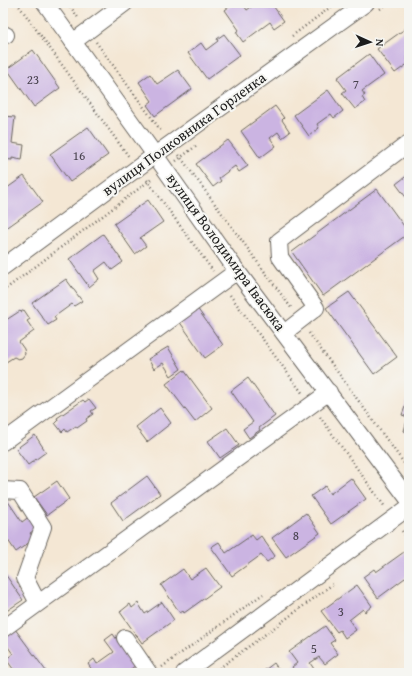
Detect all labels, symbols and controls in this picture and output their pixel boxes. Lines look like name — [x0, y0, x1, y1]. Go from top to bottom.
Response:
north arrow — [350, 22, 390, 62]
text: N — [372, 38, 388, 47]
street label: вулиця Полковника Горленка — [97, 66, 271, 200]
house number: 23 — [27, 70, 39, 89]
house number: 7 — [353, 75, 359, 94]
house number: 16 — [73, 146, 85, 165]
street label: вулиця Володимира Івасюка — [162, 169, 291, 336]
house number: 8 — [293, 526, 299, 545]
house number: 3 — [338, 602, 344, 621]
house number: 5 — [311, 639, 317, 658]

